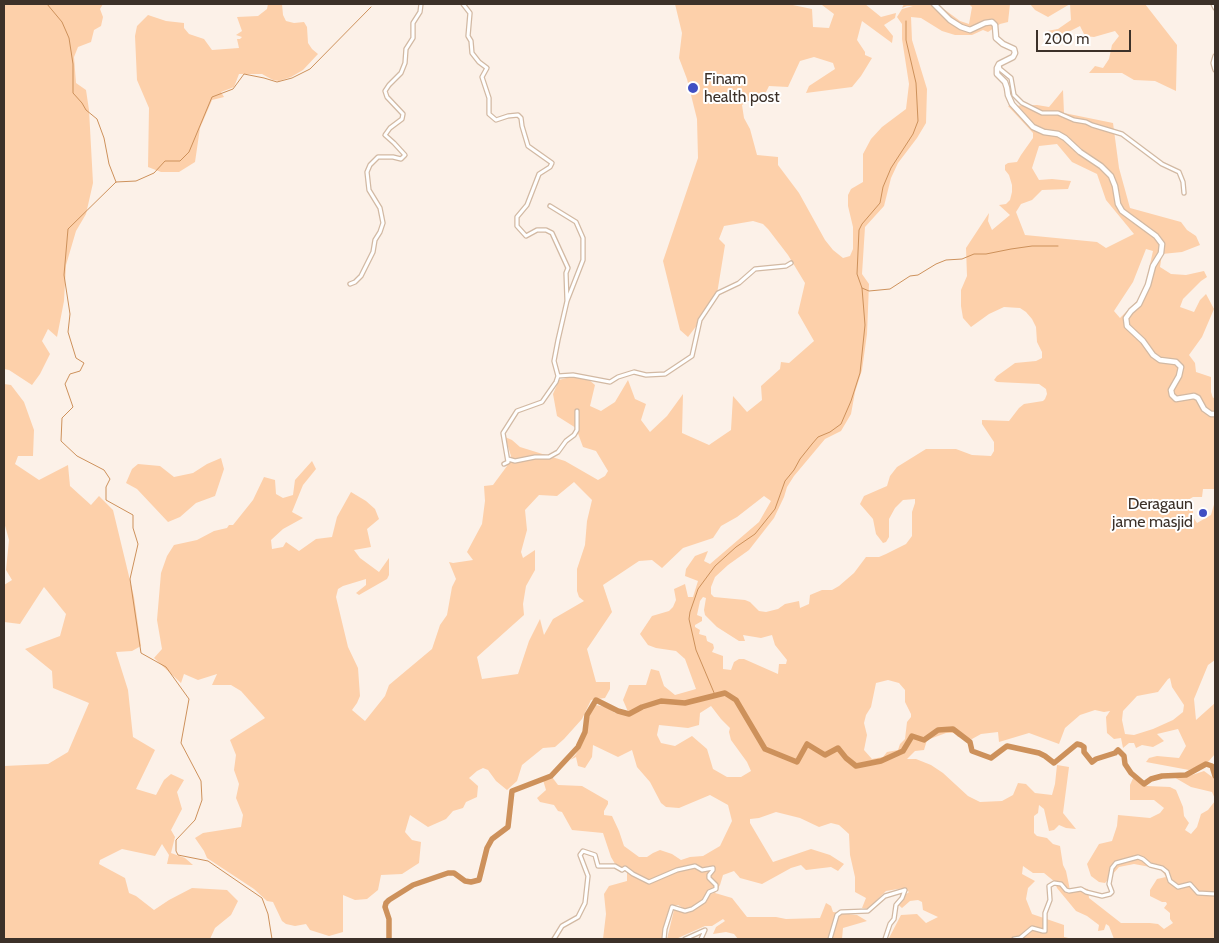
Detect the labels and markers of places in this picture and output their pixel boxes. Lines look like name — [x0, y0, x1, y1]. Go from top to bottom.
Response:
place label: Finam health post — [704, 69, 780, 107]
marker: Finam health post — [686, 81, 700, 95]
place label: Deragaun jame masjid — [1112, 494, 1193, 532]
marker: Deragaun jame masjid — [1197, 507, 1209, 519]

